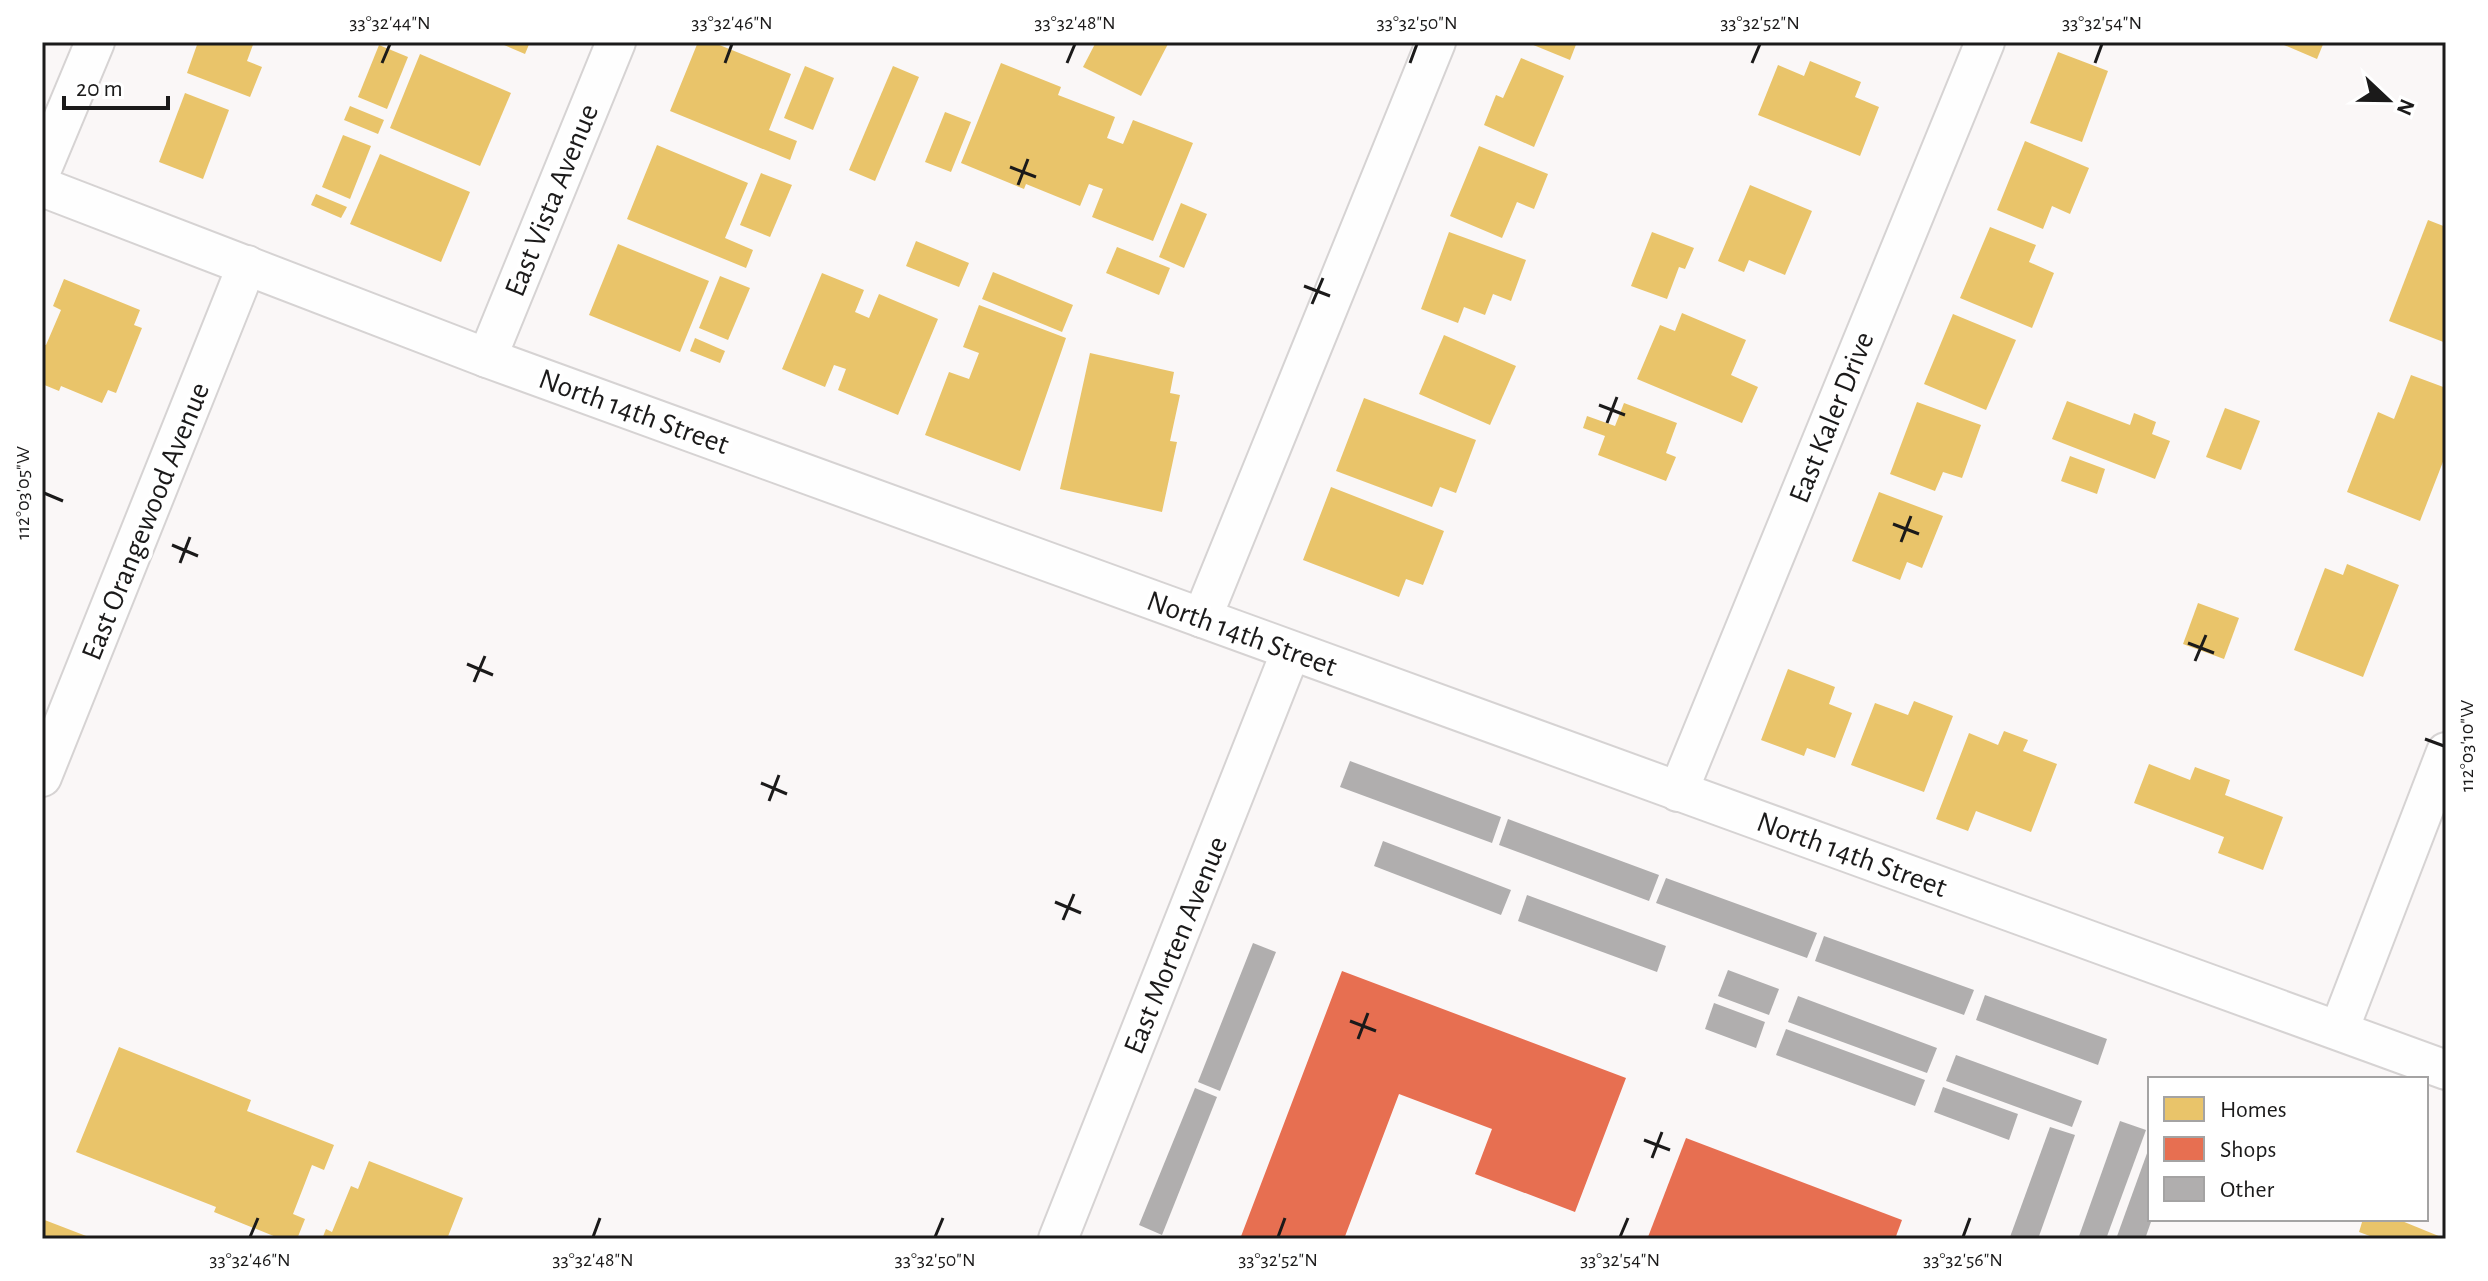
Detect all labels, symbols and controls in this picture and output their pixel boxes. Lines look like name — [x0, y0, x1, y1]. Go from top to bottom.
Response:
text: 33°32'44"N — [349, 13, 431, 33]
text: 33°32'46"N — [691, 13, 773, 33]
text: 33°32'48"N — [1034, 13, 1116, 33]
text: 33°32'50"N — [1376, 13, 1458, 33]
text: 33°32'52"N — [1720, 13, 1800, 33]
text: 33°32'54"N — [2062, 13, 2142, 33]
scale bar — [64, 60, 168, 110]
north arrow — [2348, 60, 2428, 140]
text: 20 m — [76, 77, 123, 101]
text: N — [2393, 96, 2419, 118]
street label: East Vista Avenue — [500, 100, 604, 301]
street label: East Kaler Drive — [1784, 328, 1880, 507]
street label: North 14th Street — [535, 364, 733, 460]
street label: East Orangewood Avenue — [76, 378, 215, 664]
text: 112°03'05"W — [13, 446, 33, 540]
street label: North 14th Street — [1143, 586, 1341, 682]
text: 112°03'10"W — [2457, 700, 2477, 792]
street label: North 14th Street — [1753, 807, 1951, 903]
street label: East Morten Avenue — [1119, 832, 1233, 1058]
legend — [2148, 1077, 2428, 1221]
text: Homes — [2220, 1098, 2287, 1122]
text: Shops — [2220, 1138, 2276, 1162]
text: Other — [2220, 1178, 2274, 1202]
text: 33°32'46"N — [209, 1250, 291, 1270]
text: 33°32'48"N — [552, 1250, 634, 1270]
text: 33°32'50"N — [894, 1250, 976, 1270]
text: 33°32'52"N — [1238, 1250, 1318, 1270]
text: 33°32'54"N — [1580, 1250, 1660, 1270]
text: 33°32'56"N — [1923, 1250, 2003, 1270]

